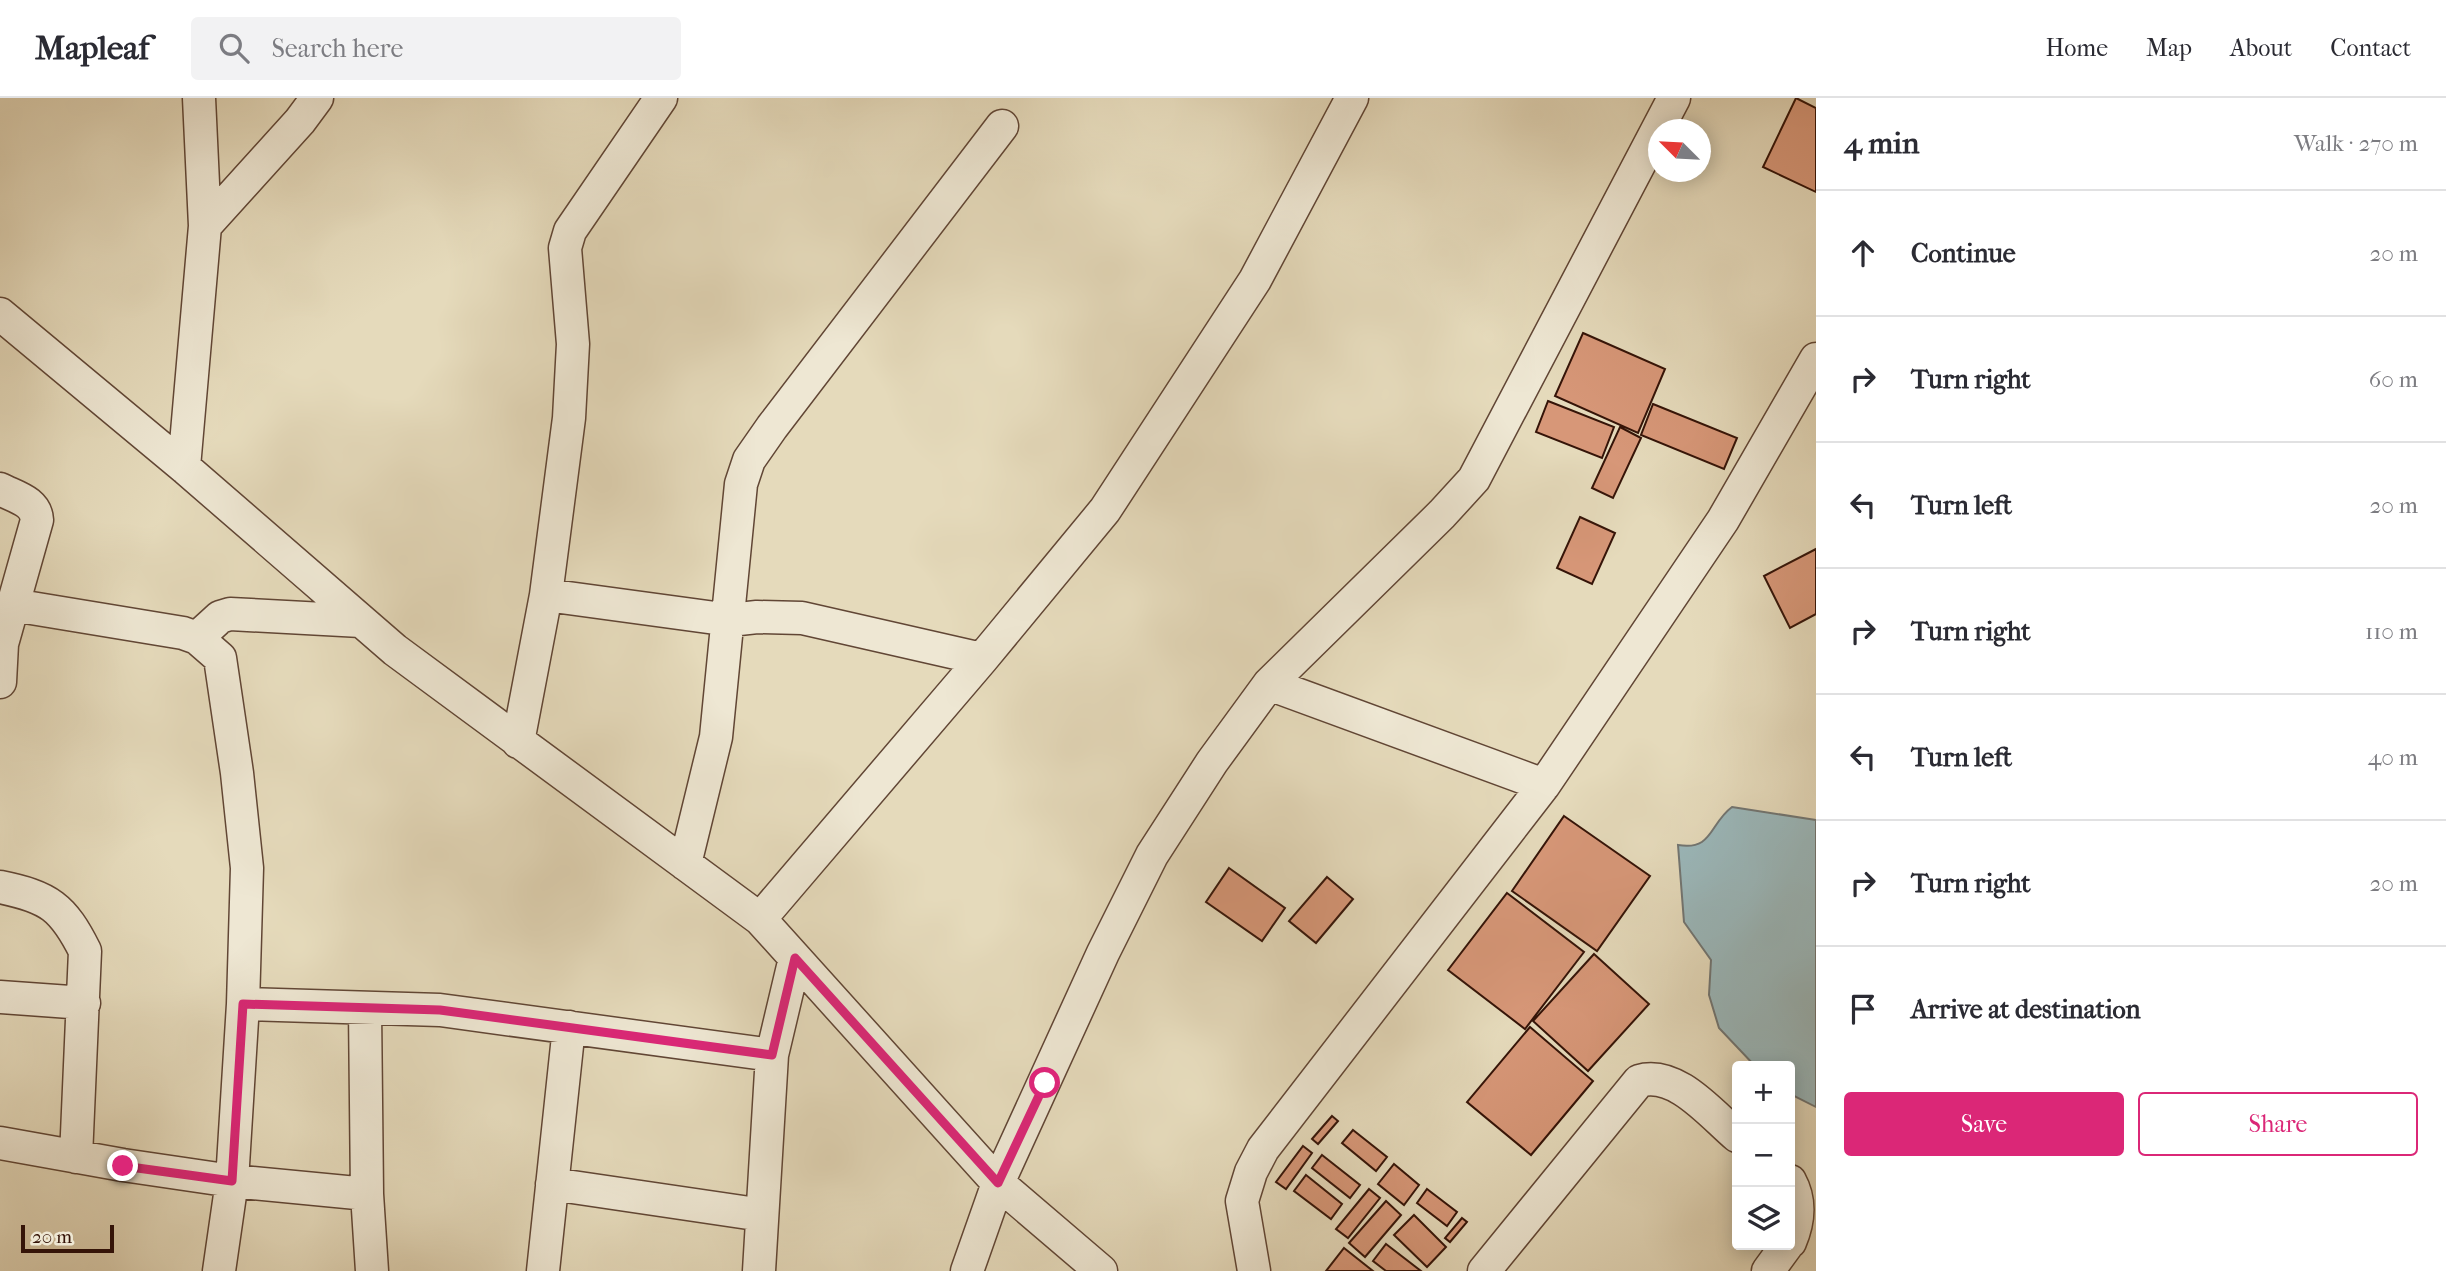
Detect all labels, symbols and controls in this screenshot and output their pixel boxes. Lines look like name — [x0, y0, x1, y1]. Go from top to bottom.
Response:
search box — [191, 17, 681, 80]
text: Mapleaf — [35, 29, 149, 68]
icon: search — [215, 29, 253, 67]
text: Search here — [271, 33, 403, 64]
text: Home — [2046, 34, 2108, 62]
text: Map — [2146, 34, 2192, 62]
text: About — [2230, 34, 2292, 62]
text: Contact — [2330, 34, 2411, 62]
north arrow — [1648, 119, 1711, 182]
text: 4 min — [1844, 126, 1919, 161]
text: Walk · 270 m — [2294, 130, 2418, 157]
icon: ahead — [1844, 234, 1882, 272]
text: Continue — [1911, 238, 2016, 269]
text: 20 m — [2369, 240, 2418, 267]
icon: right — [1844, 360, 1882, 398]
text: Turn right — [1911, 364, 2031, 395]
text: 60 m — [2369, 366, 2418, 393]
icon: left — [1844, 486, 1882, 524]
text: Turn left — [1911, 490, 2012, 521]
text: 20 m — [2369, 492, 2418, 519]
icon: right — [1844, 612, 1882, 650]
text: Turn right — [1911, 616, 2031, 647]
text: 110 m — [2365, 618, 2418, 645]
icon: left — [1844, 738, 1882, 776]
text: Turn left — [1911, 742, 2012, 773]
text: 40 m — [2368, 744, 2418, 771]
icon: right — [1844, 864, 1882, 902]
text: Turn right — [1911, 868, 2031, 899]
text: 20 m — [2369, 870, 2418, 897]
icon: arrive — [1844, 990, 1882, 1028]
text: Arrive at destination — [1911, 994, 2141, 1025]
map controls — [1732, 1061, 1795, 1250]
button: + — [1732, 1061, 1795, 1124]
route start — [1029, 1067, 1060, 1098]
button: Save — [1844, 1092, 2124, 1156]
button: Share — [2138, 1092, 2418, 1156]
button: − — [1732, 1124, 1795, 1187]
route end — [107, 1150, 138, 1181]
button: layers — [1732, 1187, 1795, 1250]
scale bar — [21, 1222, 114, 1254]
text: 20 m — [32, 1226, 72, 1248]

